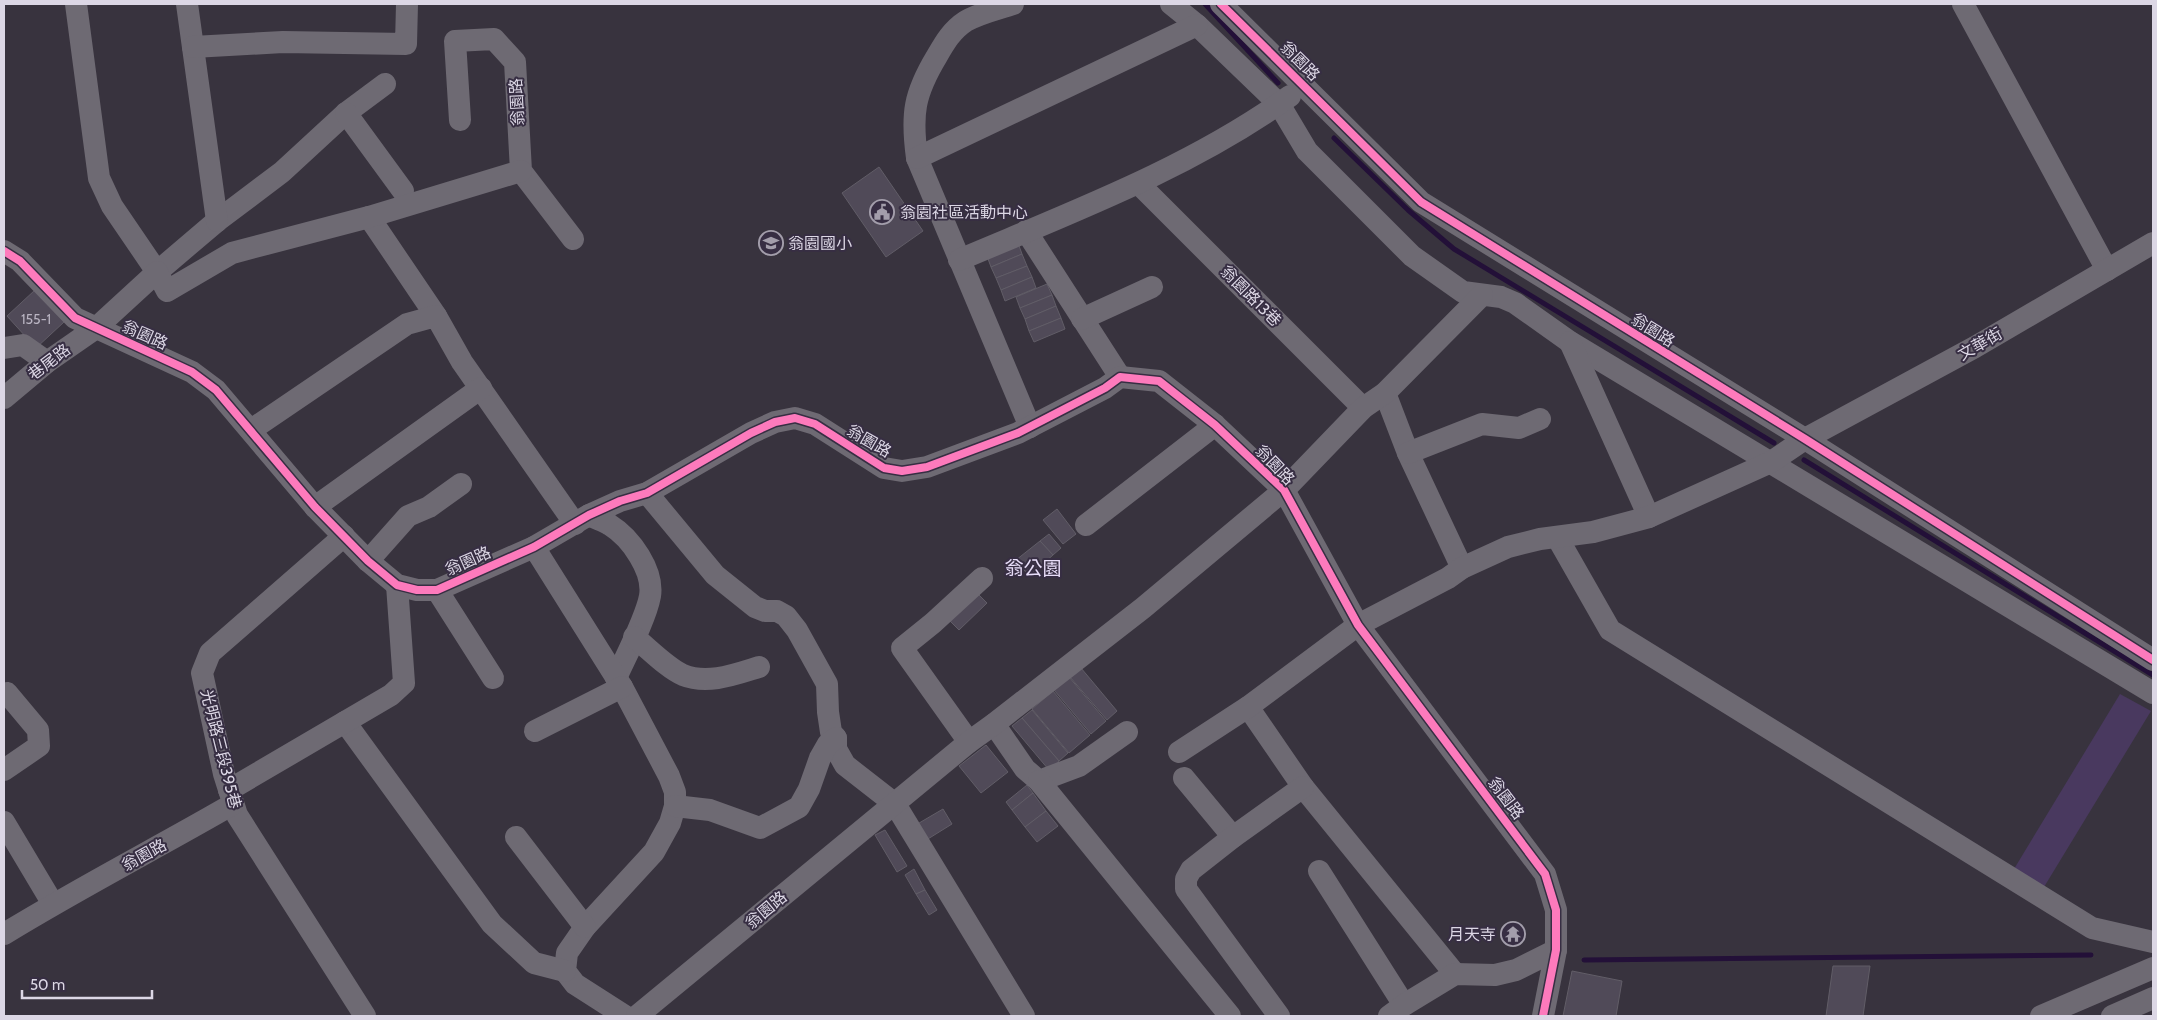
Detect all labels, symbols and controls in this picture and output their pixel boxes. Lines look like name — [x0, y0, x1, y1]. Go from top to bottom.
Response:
street label: 翁園路 — [1276, 37, 1324, 85]
street label: 翁園路 — [506, 78, 528, 126]
public building icon: 翁園社區活動中心 — [869, 199, 895, 225]
place label: 翁園社區活動中心 — [900, 203, 1028, 222]
school or university icon: 翁園國小 — [758, 230, 784, 256]
place label: 翁園國小 — [788, 234, 852, 253]
street label: 翁園路13巷 — [1217, 262, 1285, 330]
street label: 翁園路 — [1628, 309, 1678, 351]
house number: 155-1 — [21, 310, 51, 328]
street label: 翁園路 — [119, 317, 171, 353]
street label: 文華街 — [1954, 324, 2006, 364]
street label: 巷尾路 — [24, 340, 74, 384]
street label: 翁園路 — [843, 421, 895, 461]
street label: 翁園路 — [1251, 441, 1299, 489]
street label: 翁園路 — [442, 543, 494, 579]
district label: 翁公園 — [1004, 557, 1062, 580]
street label: 光明路三段395巷 — [197, 687, 245, 811]
street label: 翁園路 — [1484, 773, 1528, 823]
street label: 翁園路 — [118, 835, 170, 875]
street label: 翁園路 — [742, 887, 790, 933]
temple icon: 月天寺 — [1500, 921, 1526, 947]
place label: 月天寺 — [1448, 925, 1496, 944]
scale bar — [22, 968, 152, 1000]
text: 50 m — [30, 976, 65, 994]

